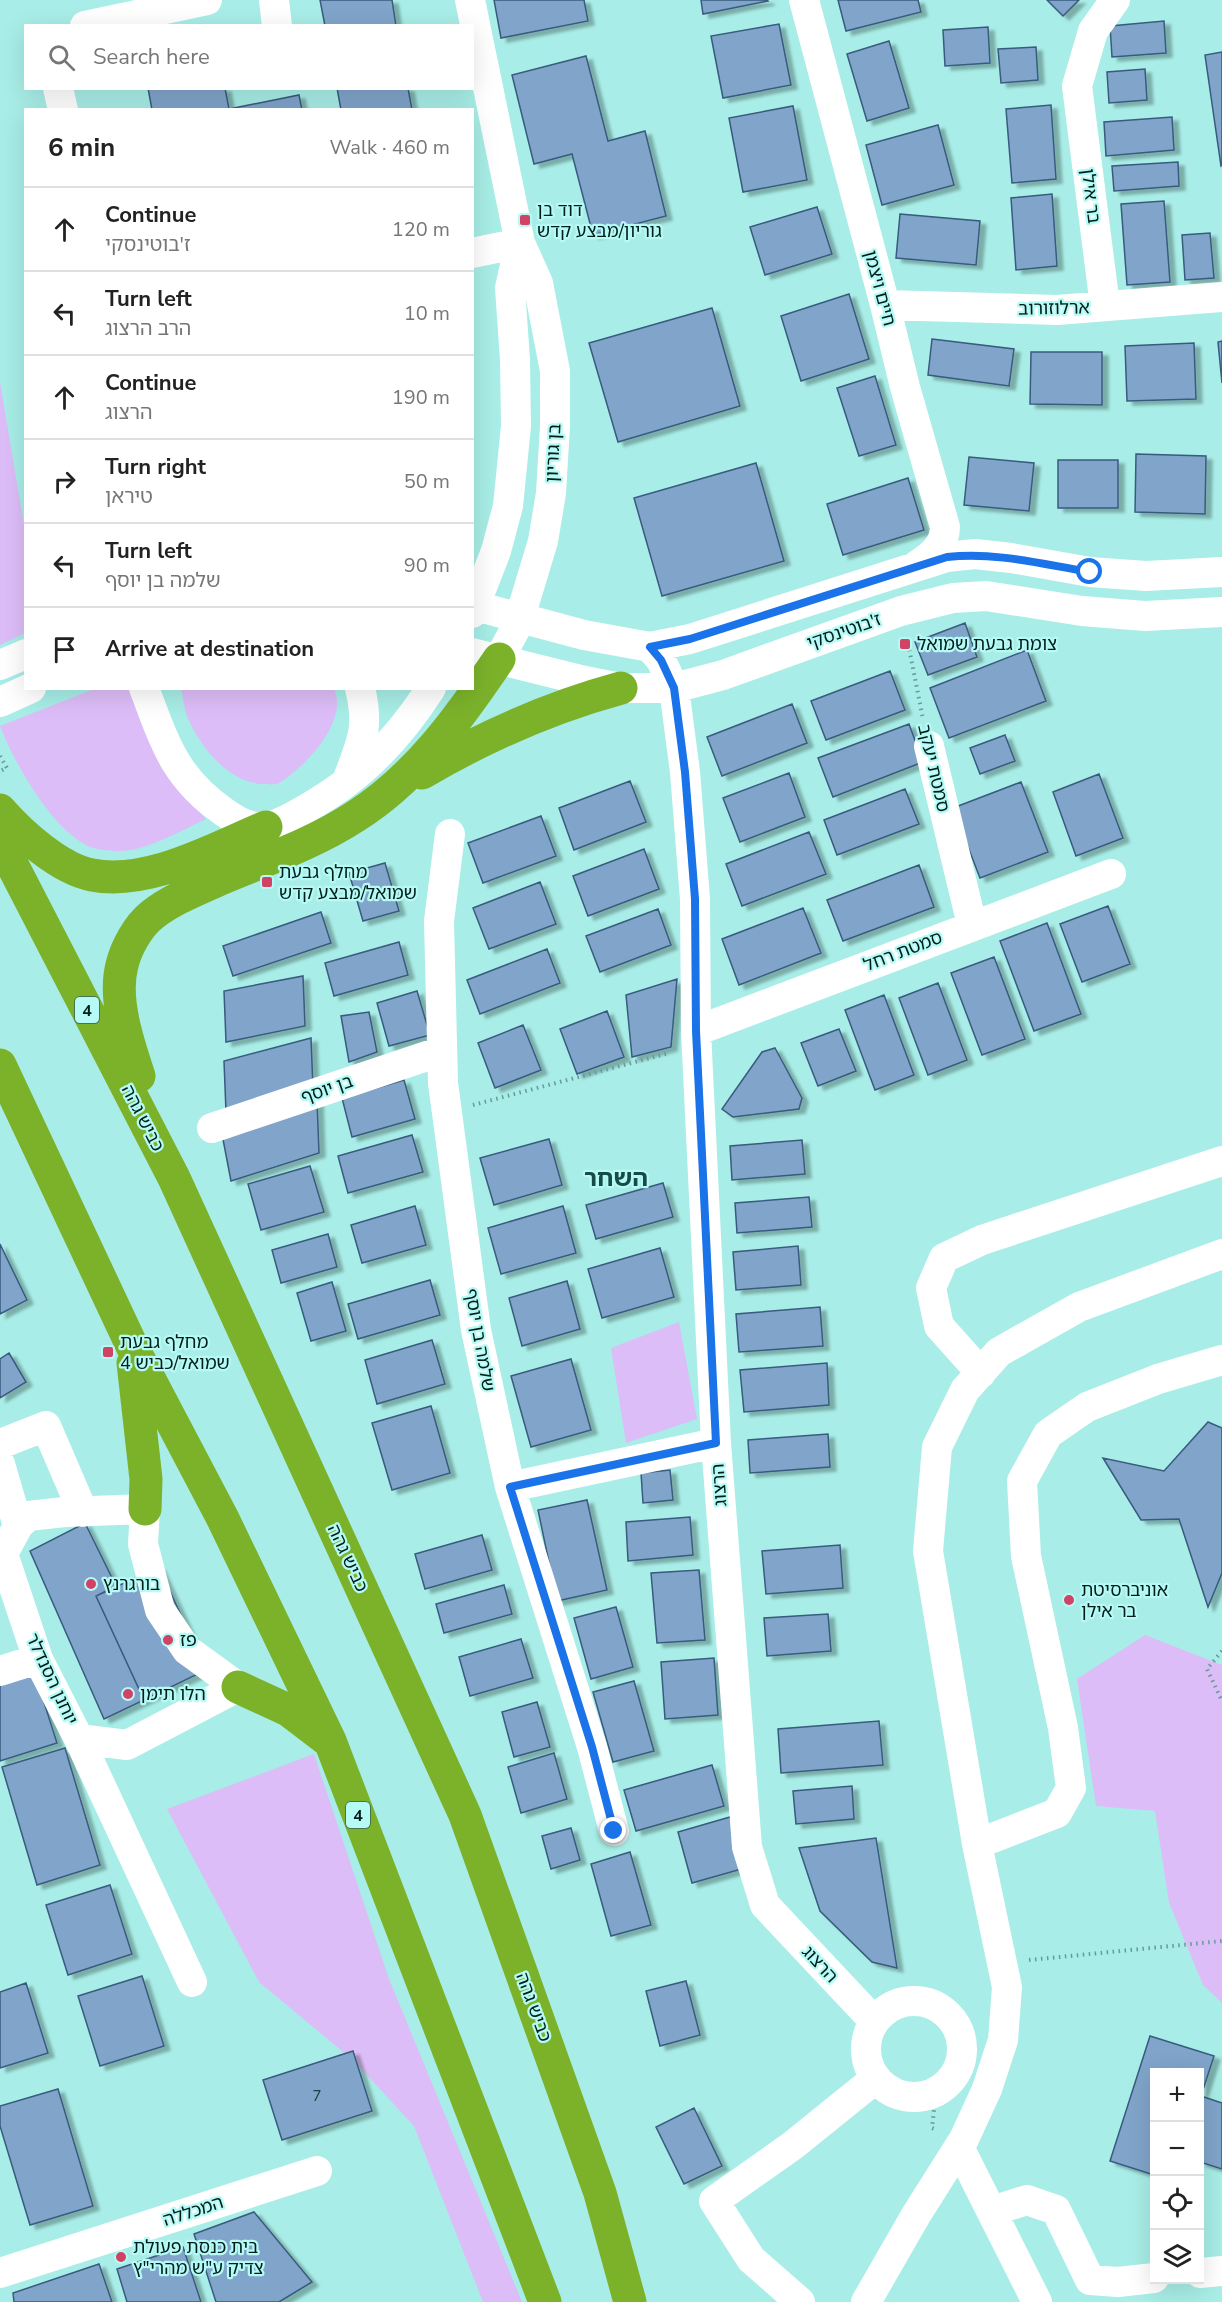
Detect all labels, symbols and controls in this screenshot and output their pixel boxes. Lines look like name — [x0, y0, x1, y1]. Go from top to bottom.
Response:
search box — [24, 24, 474, 90]
icon: search — [45, 41, 78, 74]
text: Search here — [93, 42, 210, 72]
text: 6 min — [48, 130, 115, 165]
text: Walk · 460 m — [330, 134, 450, 161]
street label: בר אילן — [1076, 167, 1106, 225]
place label: דוד בן גוריון/מבצע קדש — [537, 198, 662, 243]
text: Continue — [105, 200, 196, 230]
icon: ahead — [48, 213, 81, 246]
marker: דוד בן גוריון/מבצע קדש — [518, 213, 532, 227]
text: 120 m — [392, 216, 450, 243]
text: ז'בוטינסקי — [105, 231, 191, 258]
street label: חיים ויצמן — [858, 247, 902, 329]
text: Turn left — [105, 284, 192, 314]
street label: ארלוזורוב — [1018, 295, 1090, 321]
icon: left — [48, 297, 81, 330]
text: 10 m — [404, 300, 450, 327]
text: הרב הרצוג — [105, 315, 191, 342]
text: Continue — [105, 368, 196, 398]
icon: ahead — [48, 381, 81, 414]
text: 190 m — [392, 384, 450, 411]
text: הרצוג — [105, 399, 153, 426]
street label: בן גוריון — [539, 423, 567, 483]
text: Turn right — [105, 452, 206, 482]
icon: right — [48, 465, 81, 498]
text: 50 m — [404, 468, 450, 495]
text: טיראן — [105, 483, 153, 510]
text: Turn left — [105, 536, 192, 566]
icon: left — [48, 549, 81, 582]
text: 90 m — [404, 552, 450, 579]
route start — [1076, 558, 1102, 584]
text: שלמה בן יוסף — [105, 567, 221, 594]
street label: ז'בוטינסקי — [804, 607, 884, 655]
place label: צומת גבעת שמואל — [917, 632, 1057, 656]
icon: arrive — [48, 633, 81, 666]
text: Arrive at destination — [105, 634, 314, 664]
marker: צומת גבעת שמואל — [898, 637, 912, 651]
street label: סמטת יעקב — [912, 722, 956, 814]
place label: מחלף גבעת שמואל/מבצע קדש — [279, 860, 417, 905]
marker: מחלף גבעת שמואל/מבצע קדש — [260, 875, 274, 889]
street label: סמטת רחל — [860, 925, 946, 977]
road number: 4 — [75, 997, 99, 1023]
street label: בן יוסף — [298, 1069, 356, 1109]
street label: כביש גהה — [116, 1080, 170, 1156]
district label: השחר — [584, 1162, 648, 1194]
street label: שלמה בן יוסף — [459, 1287, 501, 1393]
place label: מחלף גבעת שמואל/כביש 4 — [120, 1330, 230, 1375]
marker: מחלף גבעת שמואל/כביש 4 — [101, 1345, 115, 1359]
street label: הרצוג — [706, 1463, 732, 1507]
street label: כביש גהה — [322, 1520, 374, 1596]
place label: בורגרנץ — [103, 1572, 160, 1596]
marker: בורגרנץ — [84, 1577, 98, 1591]
place label: אוניברסיטת בר אילן — [1081, 1578, 1168, 1623]
marker: אוניברסיטת בר אילן — [1062, 1593, 1076, 1607]
place label: פז — [180, 1628, 197, 1652]
street label: יוחנן הסנדלר — [20, 1629, 84, 1729]
marker: פז — [161, 1633, 175, 1647]
place label: הלו תימן — [140, 1682, 206, 1706]
marker: הלו תימן — [121, 1687, 135, 1701]
road number: 4 — [346, 1802, 370, 1828]
route end — [600, 1817, 626, 1843]
street label: הרצוג — [797, 1940, 843, 1988]
street label: כביש גהה — [510, 1969, 558, 2045]
map controls — [1150, 2068, 1204, 2284]
button: + — [1150, 2068, 1204, 2122]
house number: 7 — [312, 2086, 322, 2106]
button: − — [1150, 2122, 1204, 2176]
button: locate — [1150, 2176, 1204, 2230]
street label: המכללה — [160, 2190, 226, 2232]
button: layers — [1150, 2230, 1204, 2284]
place label: בית כנסת פעולת צדיק ע"ש מהרי"ץ — [133, 2235, 264, 2280]
marker: בית כנסת פעולת צדיק ע"ש מהרי"ץ — [114, 2250, 128, 2264]

